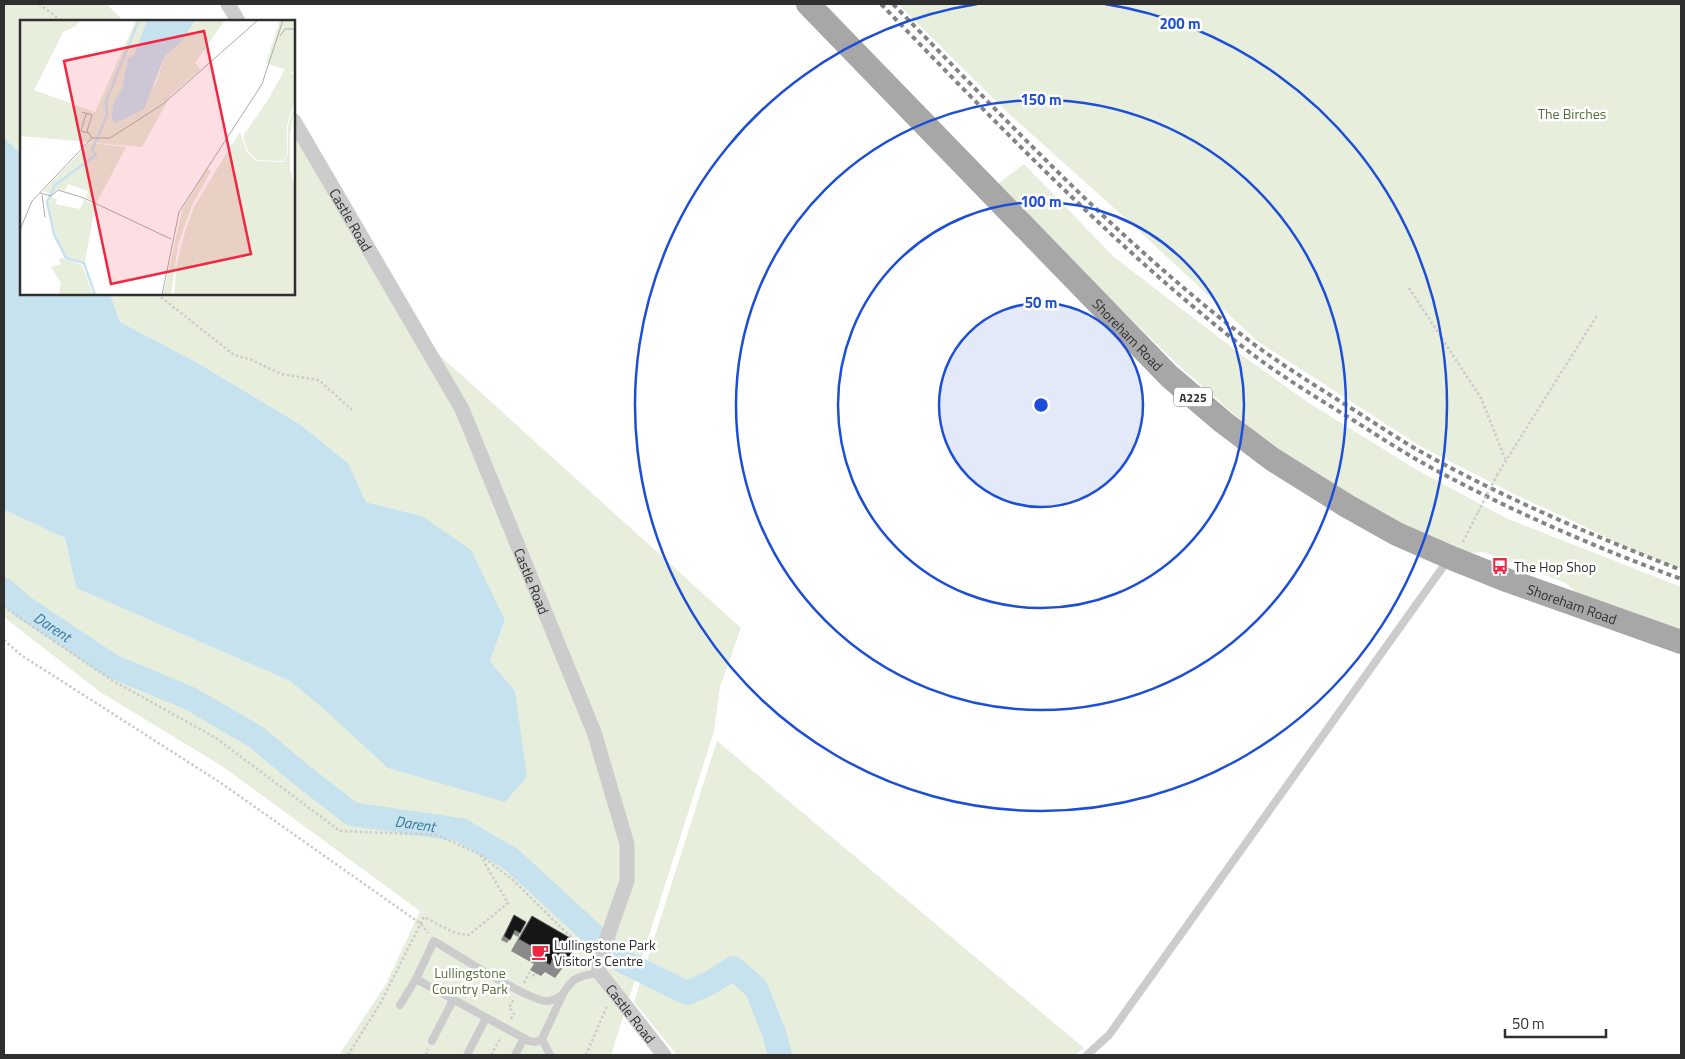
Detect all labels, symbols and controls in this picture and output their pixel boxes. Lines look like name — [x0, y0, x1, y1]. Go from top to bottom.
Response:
text: 200 m — [1159, 12, 1201, 35]
inset map — [20, 20, 295, 295]
text: 150 m — [1020, 88, 1062, 111]
park label: The Birches — [1538, 103, 1606, 124]
street label: Castle Road — [325, 184, 378, 255]
text: 100 m — [1020, 190, 1062, 213]
text: 50 m — [1025, 291, 1057, 314]
street label: Shoreham Road — [1088, 293, 1169, 375]
road number: A225 — [1174, 388, 1212, 407]
centre of rings — [1032, 396, 1050, 414]
street label: Castle Road — [509, 545, 555, 617]
bus stop icon: The Hop Shop — [1490, 556, 1510, 576]
place label: The Hop Shop — [1514, 556, 1596, 577]
street label: Shoreham Road — [1524, 578, 1620, 629]
water label: Darent — [30, 606, 78, 648]
water label: Darent — [393, 809, 439, 838]
place label: Lullingstone Park Visitor's Centre — [554, 934, 656, 971]
cafe icon: Lullingstone Park Visitor's Centre — [530, 942, 550, 962]
park label: Lullingstone Country Park — [432, 962, 508, 999]
street label: Castle Road — [601, 979, 661, 1047]
scale bar — [1505, 1006, 1606, 1038]
text: 50 m — [1512, 1012, 1545, 1035]

